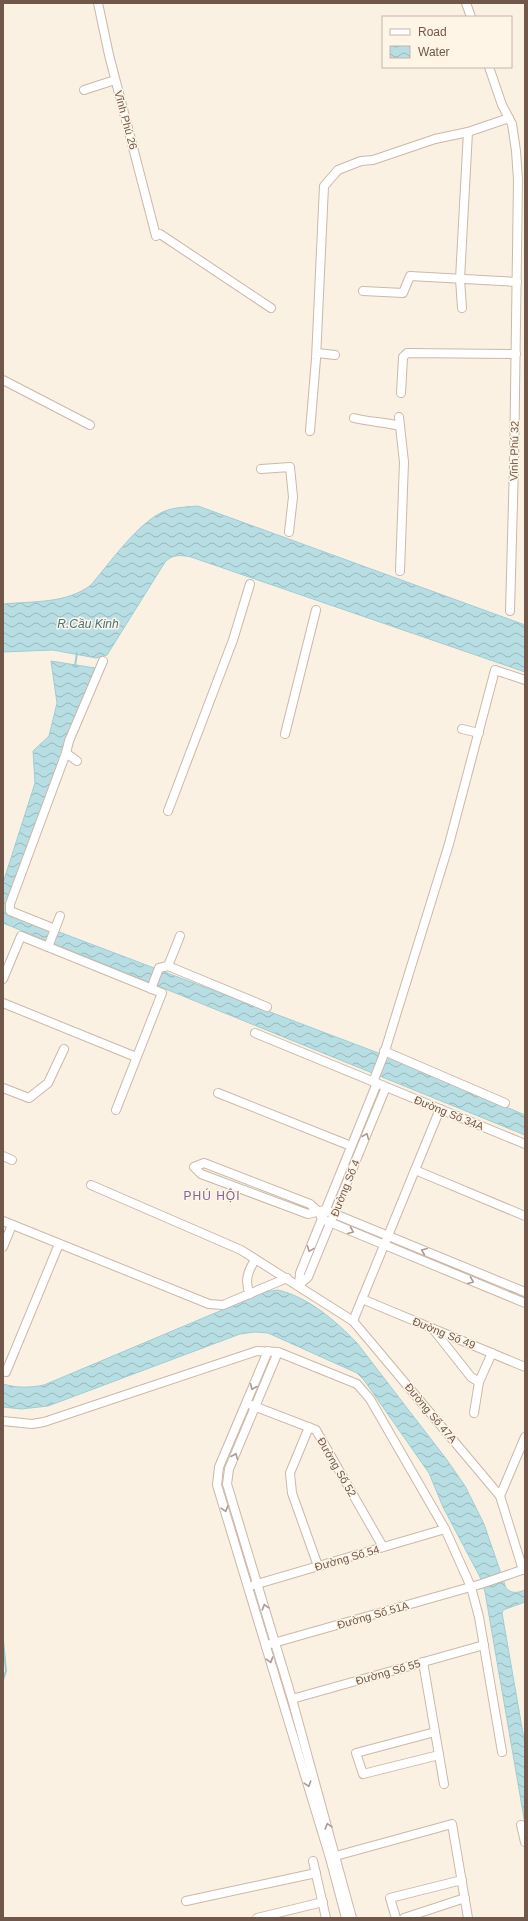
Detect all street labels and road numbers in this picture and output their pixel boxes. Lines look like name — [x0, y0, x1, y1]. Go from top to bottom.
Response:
street label: Vĩnh Phú 26 — [112, 89, 140, 151]
street label: Vĩnh Phú 32 — [507, 421, 521, 481]
street label: Đường Số 34A — [412, 1094, 486, 1133]
street label: Đường Số 4 — [328, 1158, 362, 1218]
street label: Đường Số 49 — [411, 1315, 477, 1351]
street label: Đường Số 47A — [403, 1381, 460, 1446]
street label: Đường Số 52 — [315, 1435, 359, 1499]
street label: Đường Số 54 — [313, 1543, 381, 1573]
street label: Đường Số 51A — [336, 1599, 411, 1631]
street label: Đường Số 55 — [354, 1657, 422, 1687]

